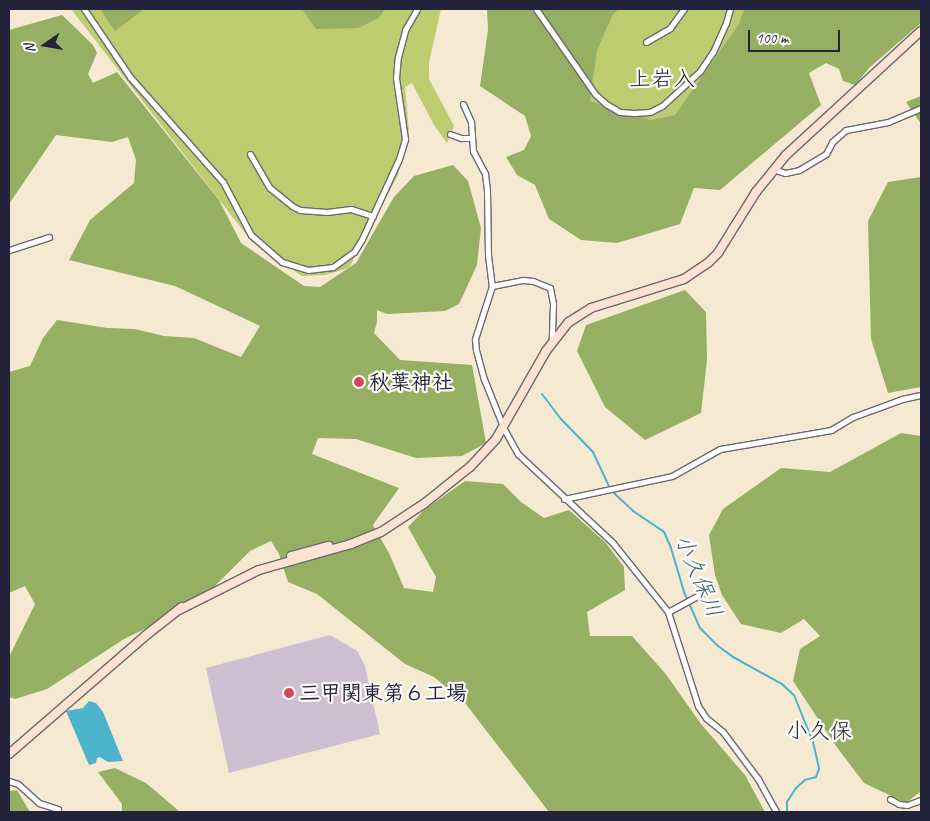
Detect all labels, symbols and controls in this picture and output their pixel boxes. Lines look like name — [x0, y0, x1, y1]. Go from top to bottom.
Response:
north arrow — [20, 20, 70, 70]
scale bar — [750, 20, 842, 52]
text: 100 m — [756, 29, 788, 48]
text: N — [21, 42, 39, 55]
district label: 上岩入 — [629, 67, 695, 93]
place label: 秋葉神社 — [369, 369, 453, 395]
marker: 秋葉神社 — [353, 376, 365, 388]
water label: 小久保川 — [669, 530, 727, 622]
place label: 三甲関東第６工場 — [299, 680, 467, 706]
marker: 三甲関東第６工場 — [283, 687, 295, 699]
district label: 小久保 — [786, 719, 852, 745]

